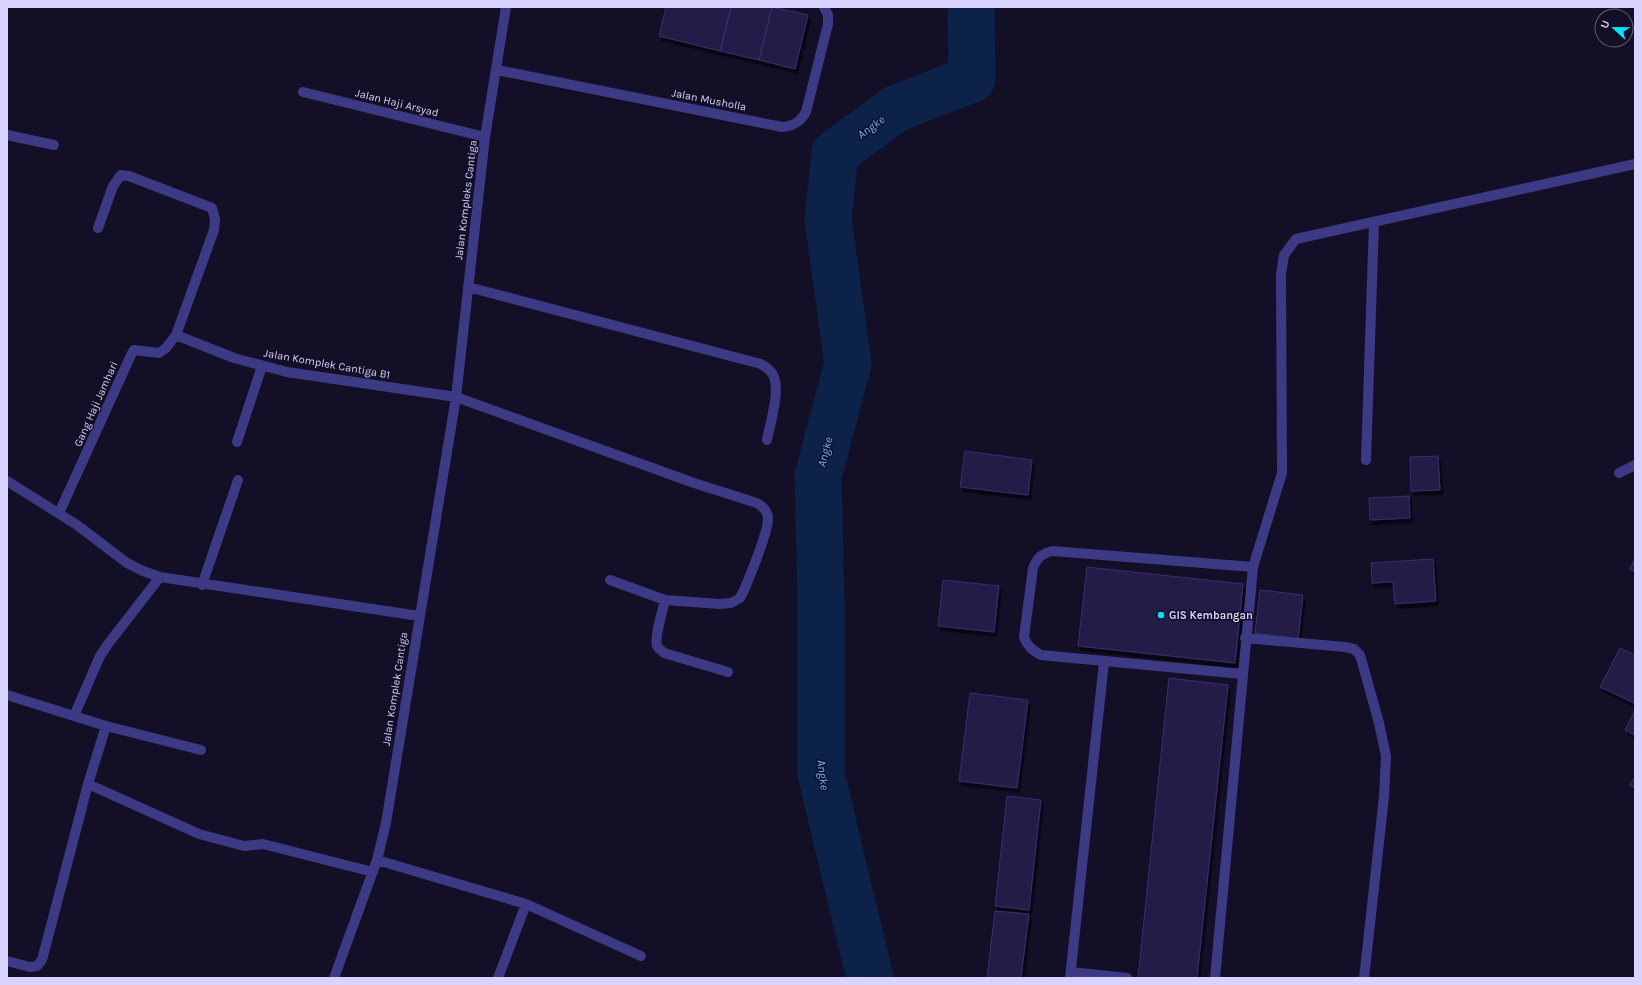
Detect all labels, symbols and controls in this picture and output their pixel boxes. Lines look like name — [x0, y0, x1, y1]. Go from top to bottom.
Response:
north arrow — [1594, 8, 1634, 48]
text: U — [1598, 18, 1613, 30]
street label: Jalan Haji Arsyad — [354, 86, 440, 120]
street label: Jalan Musholla — [671, 86, 747, 114]
water label: Angke — [855, 112, 888, 142]
street label: Jalan Kompleks Cantiga — [452, 139, 480, 261]
street label: Jalan Komplek Cantiga B1 — [263, 346, 391, 382]
street label: Gang Haji Jamhari — [71, 359, 121, 449]
water label: Angke — [814, 435, 836, 469]
place label: GIS Kembangan — [1169, 609, 1253, 622]
marker: GIS Kembangan — [1156, 610, 1166, 620]
street label: Jalan Komplek Cantiga — [380, 631, 410, 747]
water label: Angke — [814, 759, 832, 791]

